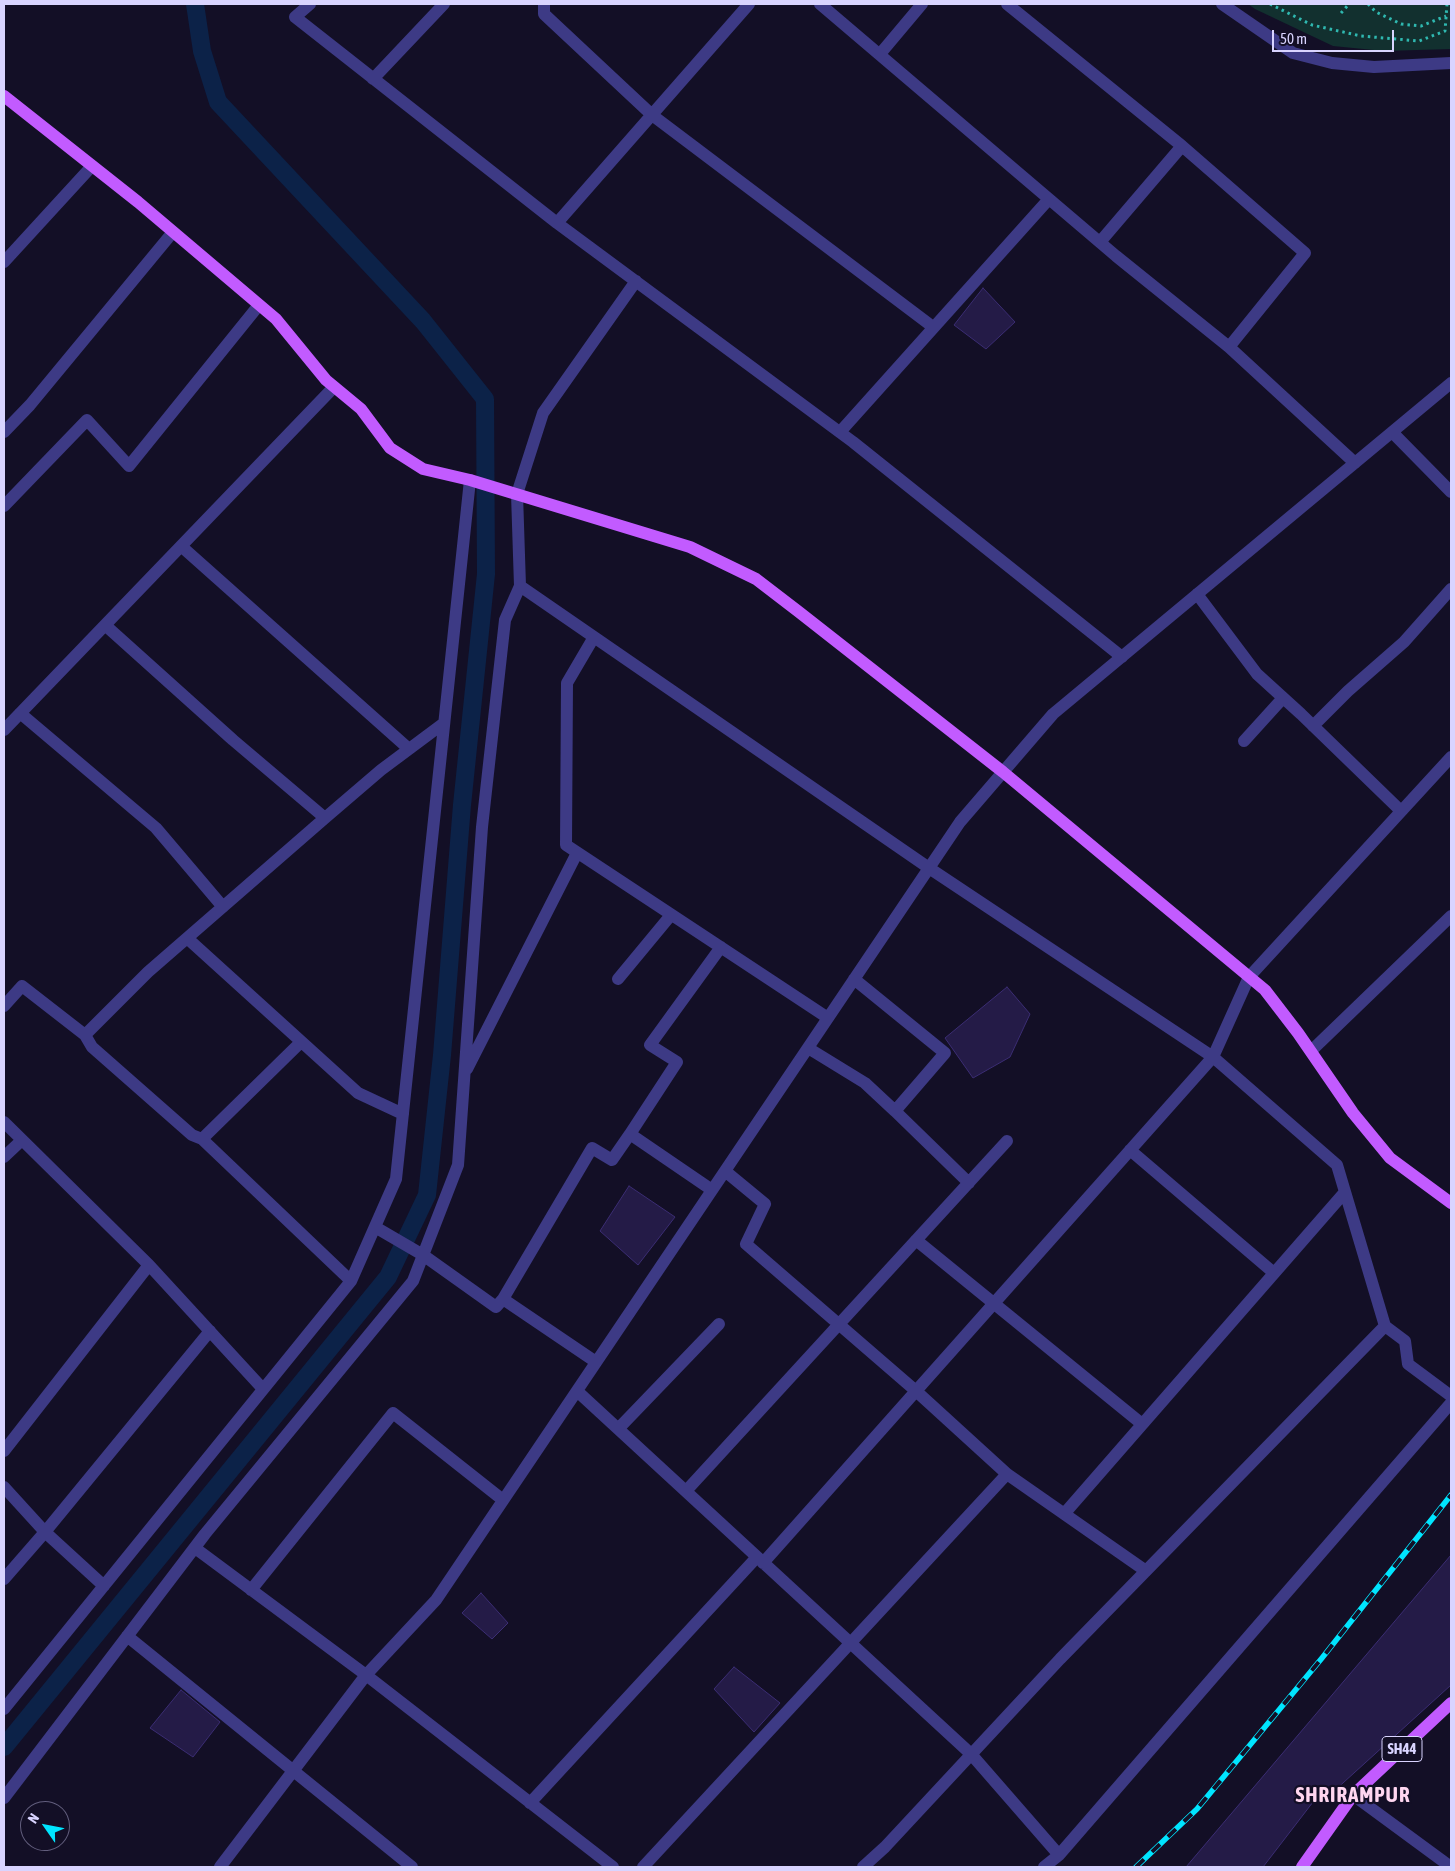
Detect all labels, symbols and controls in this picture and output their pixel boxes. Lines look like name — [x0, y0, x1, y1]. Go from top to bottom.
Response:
scale bar — [1275, 20, 1398, 52]
text: 50 m — [1280, 30, 1307, 47]
road number: SH44 — [1382, 1736, 1422, 1762]
district label: SHRIRAMPUR — [1294, 1782, 1412, 1808]
north arrow — [20, 1801, 70, 1851]
text: N — [24, 1811, 42, 1826]

